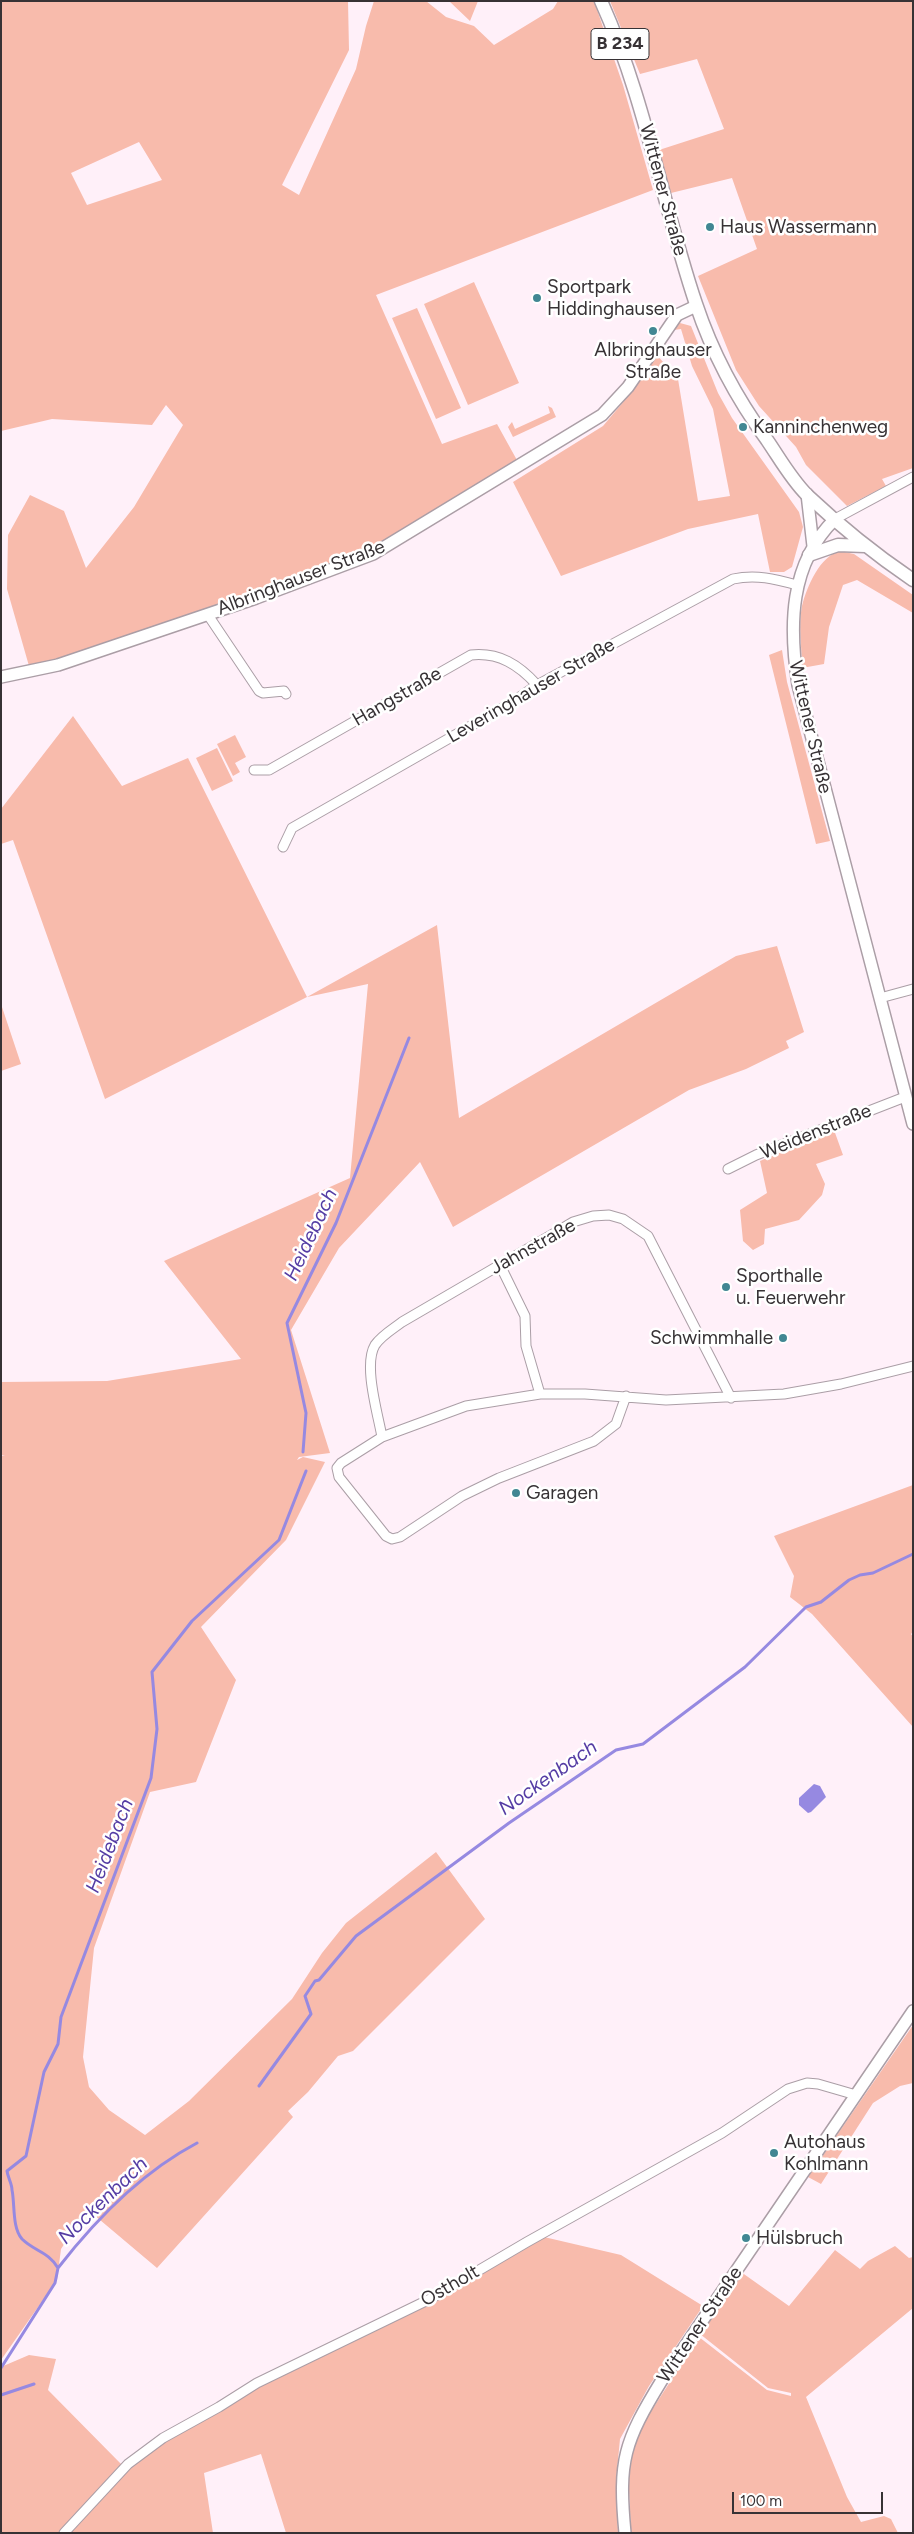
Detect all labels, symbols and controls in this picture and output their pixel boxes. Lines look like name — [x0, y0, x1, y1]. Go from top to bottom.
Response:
road number: B 234 — [591, 29, 649, 60]
street label: Wittener Straße — [634, 122, 692, 258]
place label: Haus Wassermann — [720, 216, 877, 238]
marker: Haus Wassermann — [704, 221, 716, 233]
place label: Sportpark Hiddinghausen — [547, 276, 675, 320]
marker: Sportpark Hiddinghausen — [531, 292, 543, 304]
marker: Albringhauser Straße — [647, 325, 659, 337]
place label: Albringhauser Straße — [594, 339, 712, 383]
place label: Kanninchenweg — [753, 416, 888, 438]
marker: Kanninchenweg — [737, 421, 749, 433]
street label: Albringhauser Straße — [214, 535, 388, 621]
street label: Leveringhauser Straße — [443, 634, 619, 748]
street label: Wittener Straße — [784, 658, 836, 796]
street label: Hangstraße — [348, 662, 446, 732]
street label: Weidenstraße — [757, 1099, 875, 1165]
water label: Heidebach — [279, 1185, 343, 1285]
street label: Jahnstraße — [486, 1214, 580, 1280]
place label: Sporthalle u. Feuerwehr — [736, 1265, 845, 1309]
marker: Sporthalle u. Feuerwehr — [720, 1281, 732, 1293]
place label: Schwimmhalle — [650, 1327, 773, 1349]
marker: Schwimmhalle — [777, 1332, 789, 1344]
place label: Garagen — [526, 1482, 598, 1504]
marker: Garagen — [510, 1487, 522, 1499]
water label: Nockenbach — [494, 1735, 602, 1821]
water label: Heidebach — [81, 1796, 139, 1896]
place label: Autohaus Kohlmann — [784, 2131, 868, 2175]
marker: Autohaus Kohlmann — [768, 2147, 780, 2159]
water label: Nockenbach — [53, 2152, 153, 2250]
place label: Hülsbruch — [756, 2227, 843, 2249]
marker: Hülsbruch — [740, 2232, 752, 2244]
street label: Ostholt — [417, 2260, 483, 2312]
street label: Wittener Straße — [653, 2262, 747, 2388]
scale bar — [734, 2482, 885, 2514]
text: 100 m — [740, 2492, 782, 2510]

